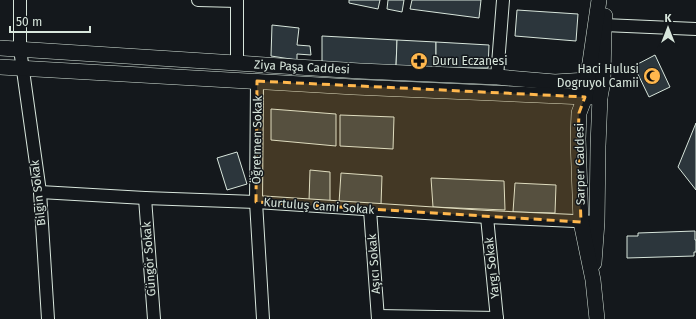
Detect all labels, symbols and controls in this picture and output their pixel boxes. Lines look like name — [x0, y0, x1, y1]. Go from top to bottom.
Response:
scale bar — [10, 8, 90, 34]
north arrow — [648, 8, 688, 48]
text: K — [665, 12, 673, 25]
text: 50 m — [16, 15, 42, 29]
pharmacy icon: Duru Eczanesi — [409, 51, 429, 71]
place label: Duru Eczanesi — [432, 54, 508, 68]
street label: Ziya Paşa Caddesi — [254, 57, 350, 77]
place label: Haci Hulusi Dogruyol Camii — [557, 62, 639, 90]
mosque icon: Haci Hulusi Dogruyol Camii — [642, 66, 662, 86]
street label: Öğretmen Sokak — [247, 95, 265, 185]
street label: Sarper Caddesi — [572, 123, 588, 205]
street label: Bilgin Sokak — [27, 158, 48, 227]
street label: Kurtuluş Cami Sokak — [263, 195, 376, 217]
street label: Güngör Sokak — [139, 220, 159, 297]
street label: Aşıcı Sokak — [365, 233, 383, 295]
street label: Yargı Sokak — [482, 236, 502, 299]

